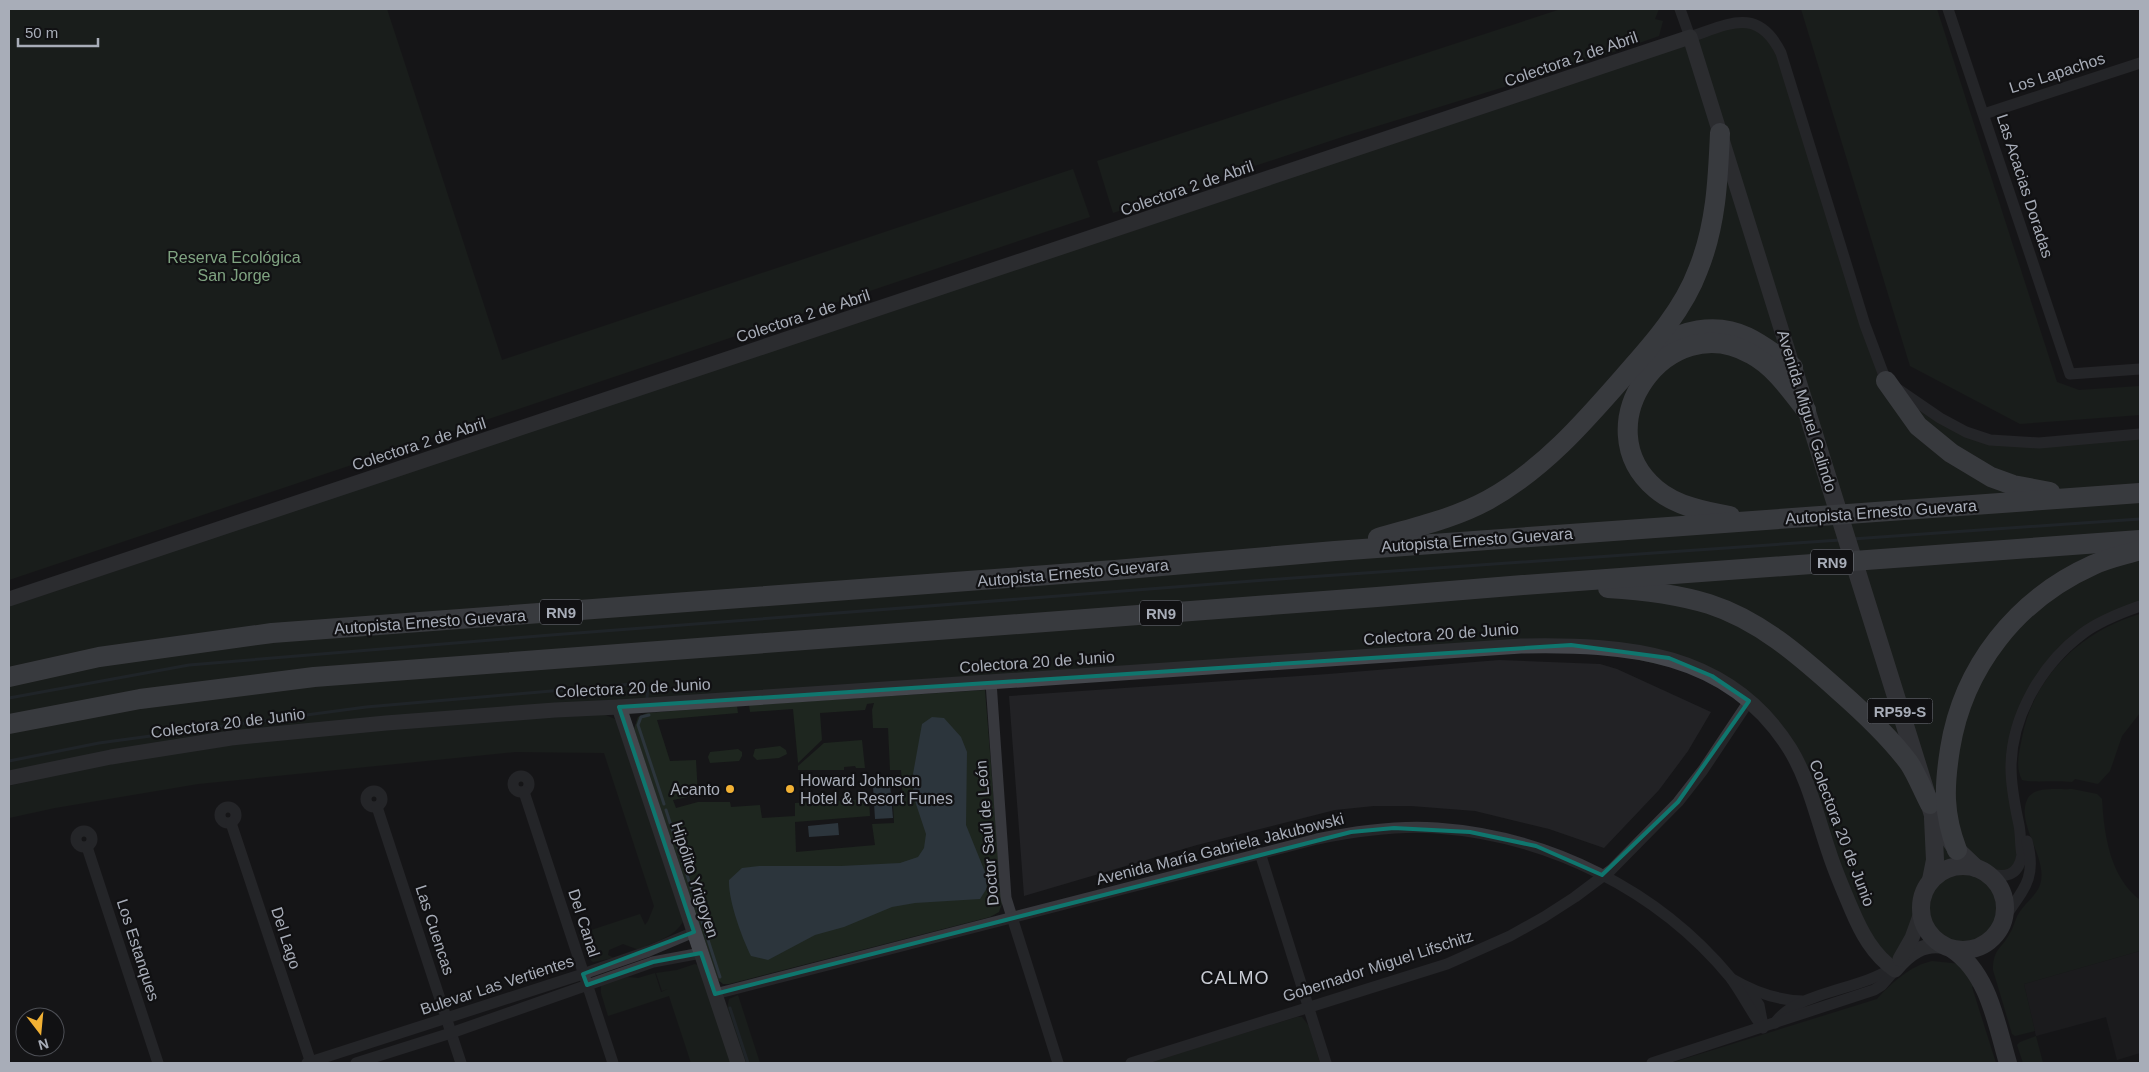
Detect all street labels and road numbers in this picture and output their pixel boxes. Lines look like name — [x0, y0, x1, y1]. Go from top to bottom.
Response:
street label: Colectora 2 de Abril — [1502, 28, 1640, 90]
street label: Los Lapachos — [2007, 50, 2107, 96]
street label: Las Acacias Doradas — [1994, 112, 2056, 260]
street label: Colectora 2 de Abril — [1118, 157, 1256, 219]
street label: Colectora 2 de Abril — [734, 286, 872, 346]
street label: Avenida Miguel Galindo — [1774, 328, 1840, 494]
street label: Colectora 2 de Abril — [350, 414, 488, 474]
street label: Autopista Ernesto Guevara — [1785, 497, 1978, 527]
street label: Autopista Ernesto Guevara — [1381, 525, 1574, 555]
road number: RN9 — [1811, 550, 1853, 574]
street label: Autopista Ernesto Guevara — [977, 556, 1170, 590]
road number: RN9 — [540, 600, 582, 624]
road number: RN9 — [1140, 600, 1182, 626]
street label: Autopista Ernesto Guevara — [334, 607, 527, 637]
street label: Colectora 20 de Junio — [1363, 620, 1519, 648]
street label: Colectora 20 de Junio — [959, 648, 1115, 676]
street label: Colectora 20 de Junio — [555, 675, 711, 701]
road number: RP59-S — [1868, 698, 1932, 724]
street label: Colectora 20 de Junio — [150, 705, 306, 741]
street label: Colectora 20 de Junio — [1806, 757, 1878, 909]
street label: Doctor Saúl de León — [972, 760, 1002, 906]
street label: Avenida María Gabriela Jakubowski — [1094, 810, 1346, 888]
street label: Hipólito Yrigoyen — [668, 820, 722, 940]
street label: Las Cuencas — [412, 883, 458, 977]
street label: Del Canal — [565, 887, 603, 959]
street label: Los Estanques — [114, 897, 162, 1003]
street label: Del Lago — [268, 905, 304, 971]
street label: Gobernador Miguel Lifschitz — [1281, 927, 1475, 1005]
street label: Bulevar Las Vertientes — [418, 952, 576, 1018]

